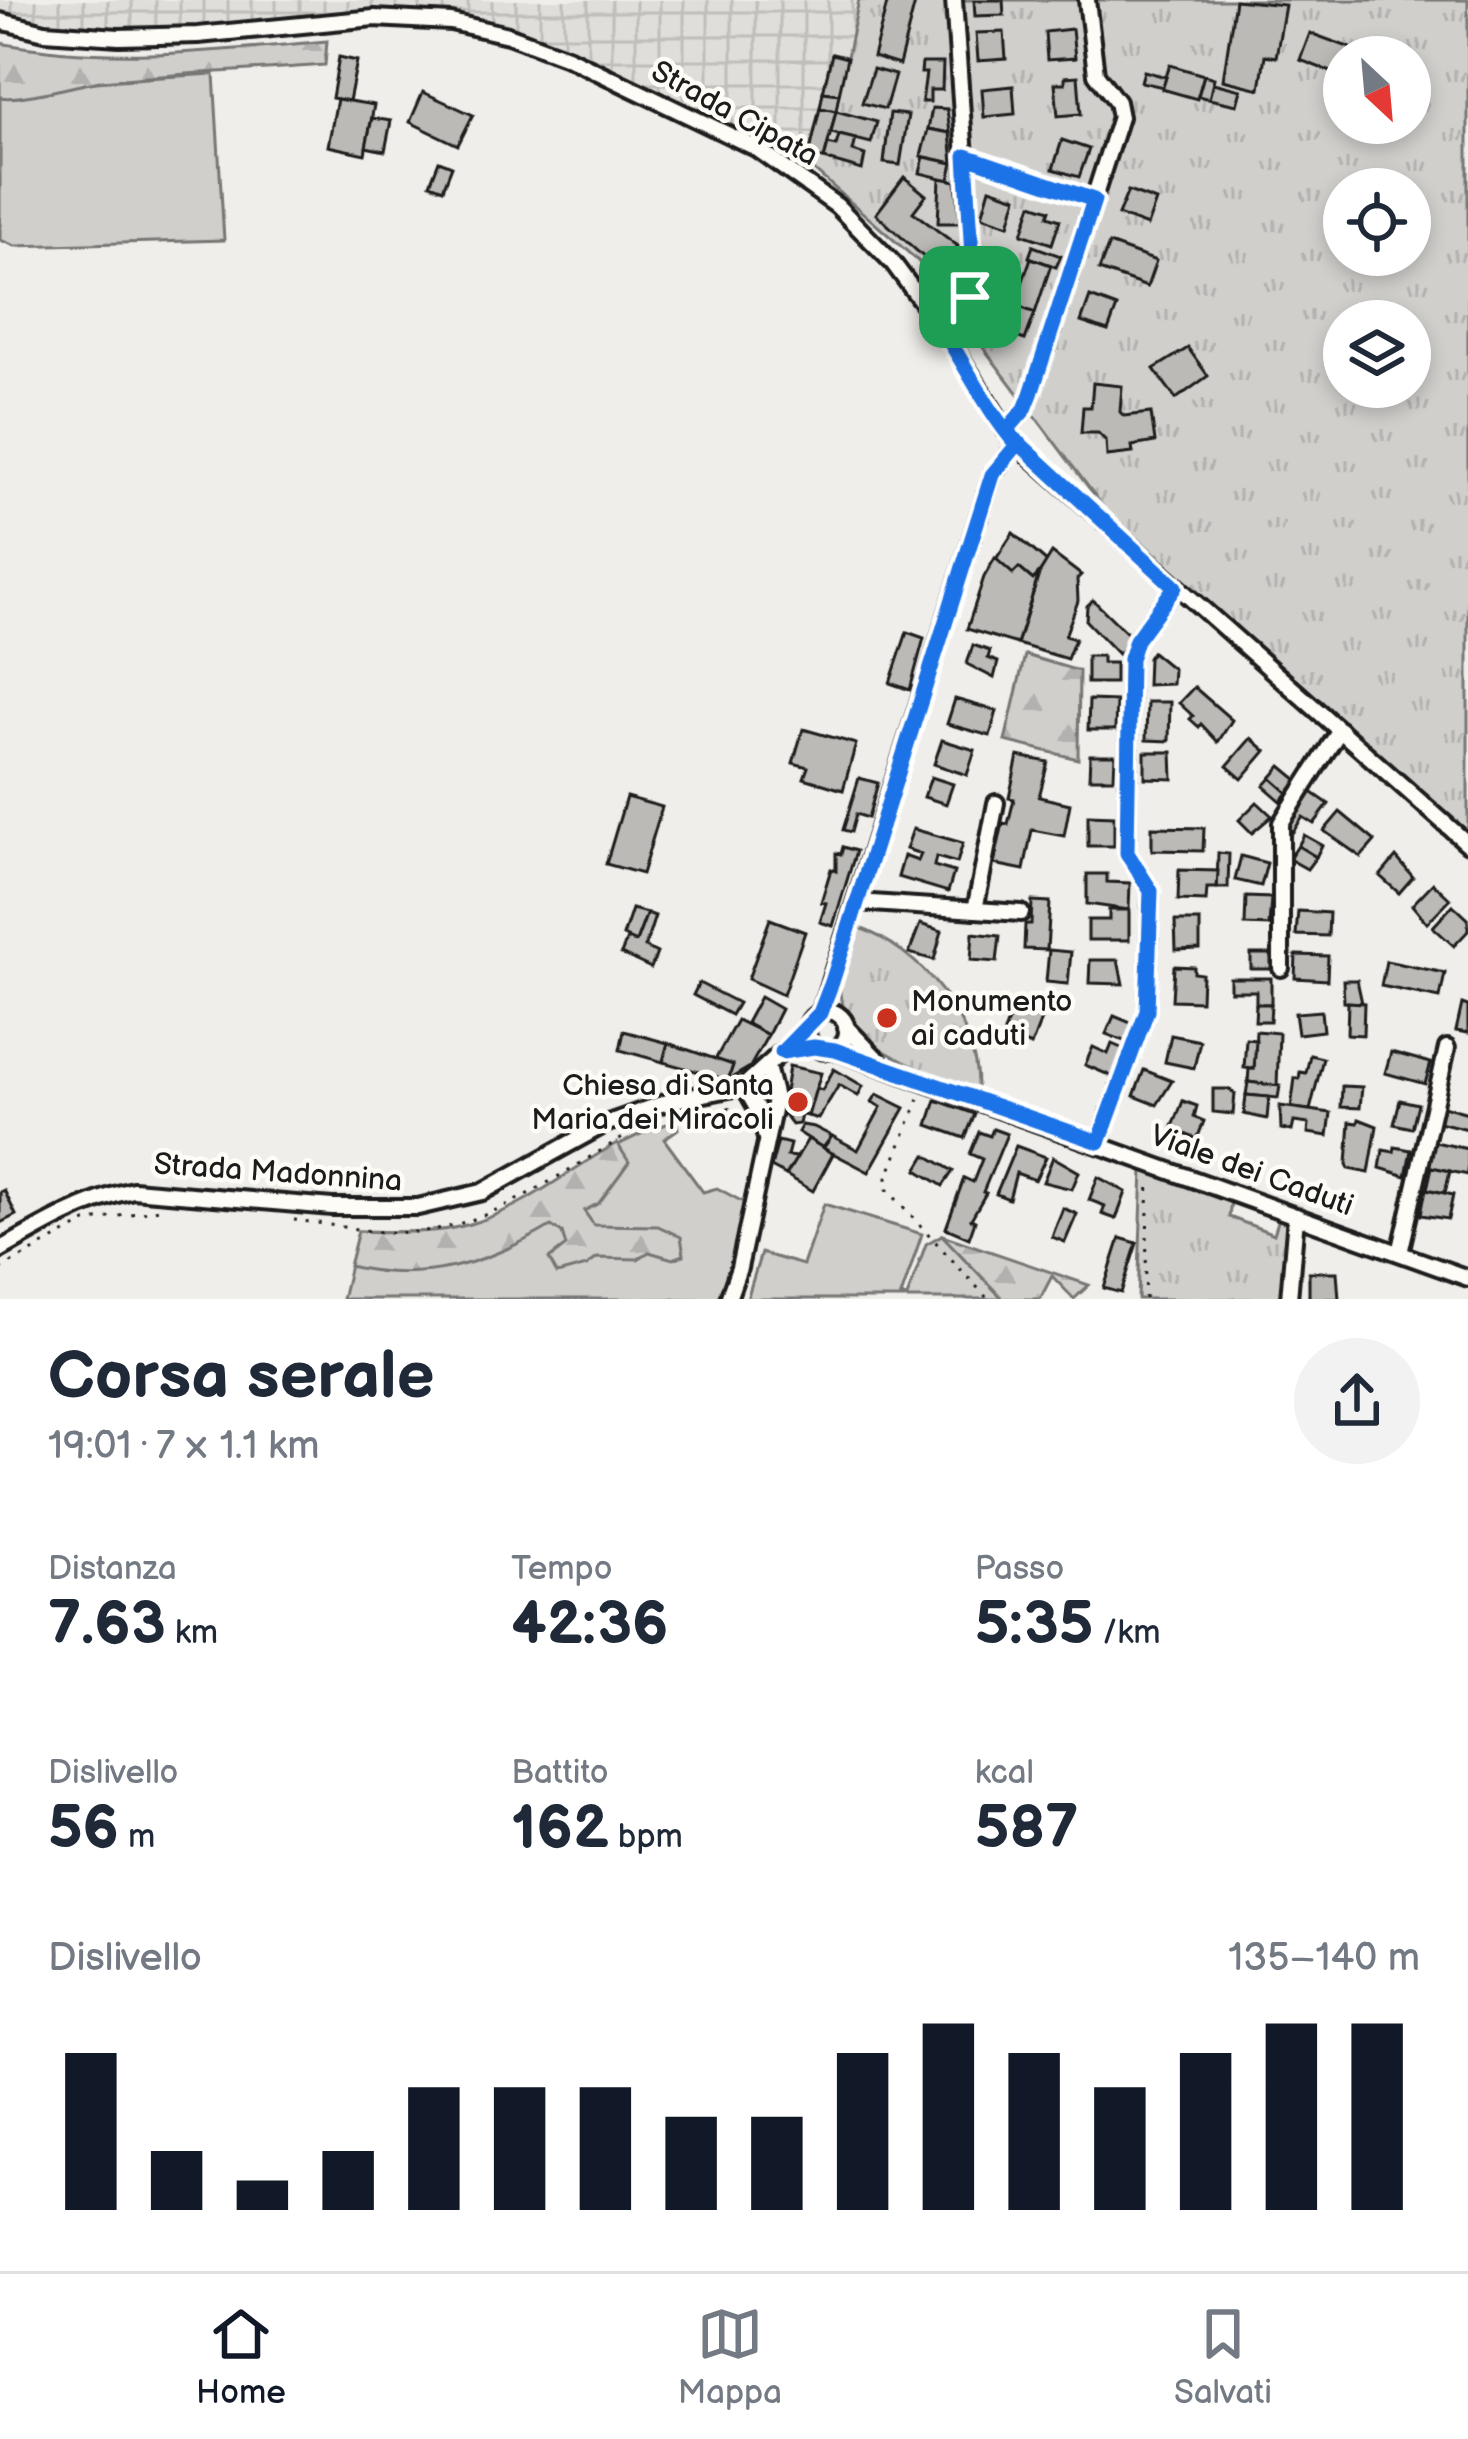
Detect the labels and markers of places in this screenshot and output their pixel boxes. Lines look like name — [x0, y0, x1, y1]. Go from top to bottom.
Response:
pin — [919, 246, 1021, 348]
place label: Monumento ai caduti — [911, 984, 1072, 1054]
marker: Monumento ai caduti — [874, 1005, 900, 1031]
place label: Chiesa di Santa Maria dei Miracoli — [531, 1068, 774, 1138]
marker: Chiesa di Santa Maria dei Miracoli — [785, 1089, 811, 1115]

